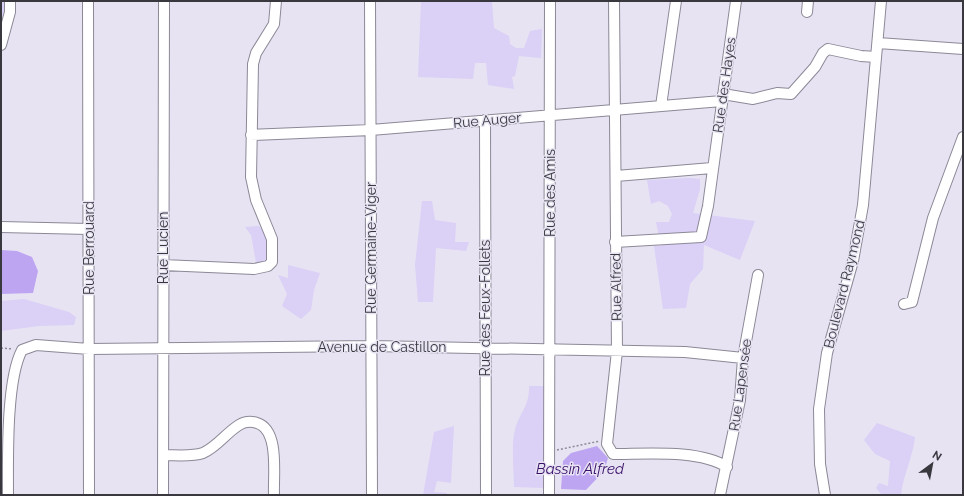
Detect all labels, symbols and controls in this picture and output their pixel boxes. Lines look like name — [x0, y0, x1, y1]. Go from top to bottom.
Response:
street label: Rue des Hayes — [709, 36, 739, 134]
street label: Rue Auger — [452, 109, 522, 131]
street label: Rue des Amis — [542, 149, 558, 237]
street label: Rue Germaine-Viger — [363, 182, 379, 314]
street label: Rue Berrouard — [81, 201, 97, 295]
street label: Rue Lucien — [155, 212, 171, 284]
street label: Boulevard Raymond — [820, 218, 868, 350]
street label: Rue des Feux-Follets — [477, 239, 493, 376]
street label: Rue Alfred — [607, 253, 625, 321]
street label: Rue Lapensée — [726, 338, 754, 432]
street label: Avenue de Castillon — [317, 339, 447, 355]
north arrow — [912, 444, 952, 484]
text: N — [930, 448, 944, 464]
water label: Bassin Alfred — [536, 460, 625, 478]

